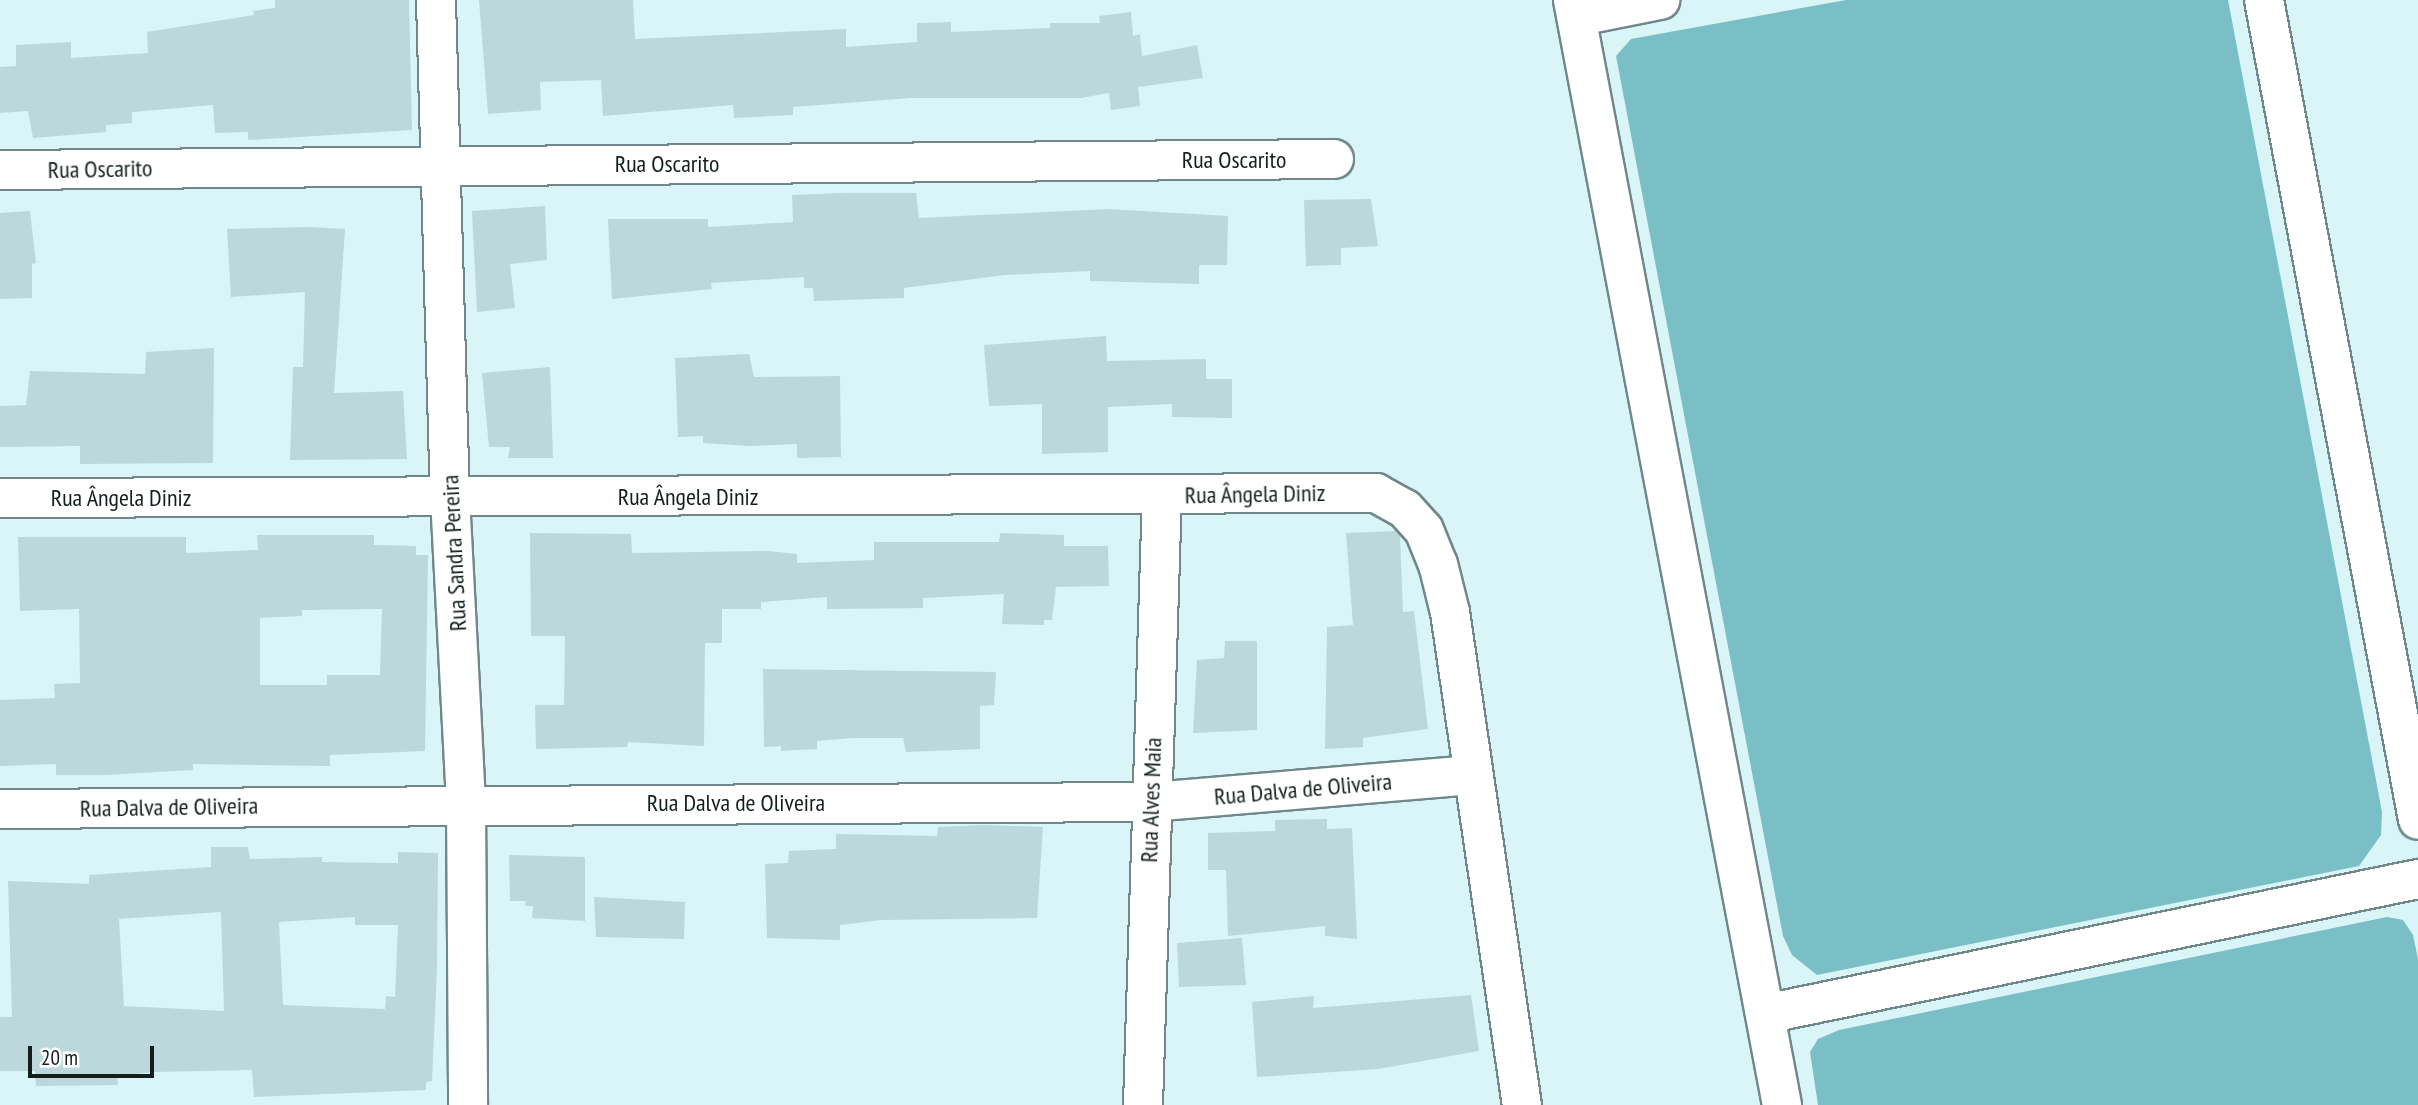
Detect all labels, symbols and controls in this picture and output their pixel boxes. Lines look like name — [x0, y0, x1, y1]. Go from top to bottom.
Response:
street label: Rua Oscarito — [1182, 146, 1286, 174]
street label: Rua Oscarito — [615, 150, 719, 178]
street label: Rua Oscarito — [47, 154, 153, 184]
street label: Rua Sandra Pereira — [436, 474, 472, 632]
street label: Rua Ângela Diniz — [1184, 478, 1326, 510]
street label: Rua Ângela Diniz — [617, 483, 759, 511]
street label: Rua Ângela Diniz — [50, 484, 192, 512]
street label: Rua Alves Maia — [1134, 737, 1168, 863]
street label: Rua Dalva de Oliveira — [1213, 767, 1393, 811]
street label: Rua Dalva de Oliveira — [647, 789, 825, 817]
street label: Rua Dalva de Oliveira — [80, 791, 258, 823]
scale bar — [32, 1032, 158, 1076]
text: 20 m — [41, 1044, 78, 1071]

